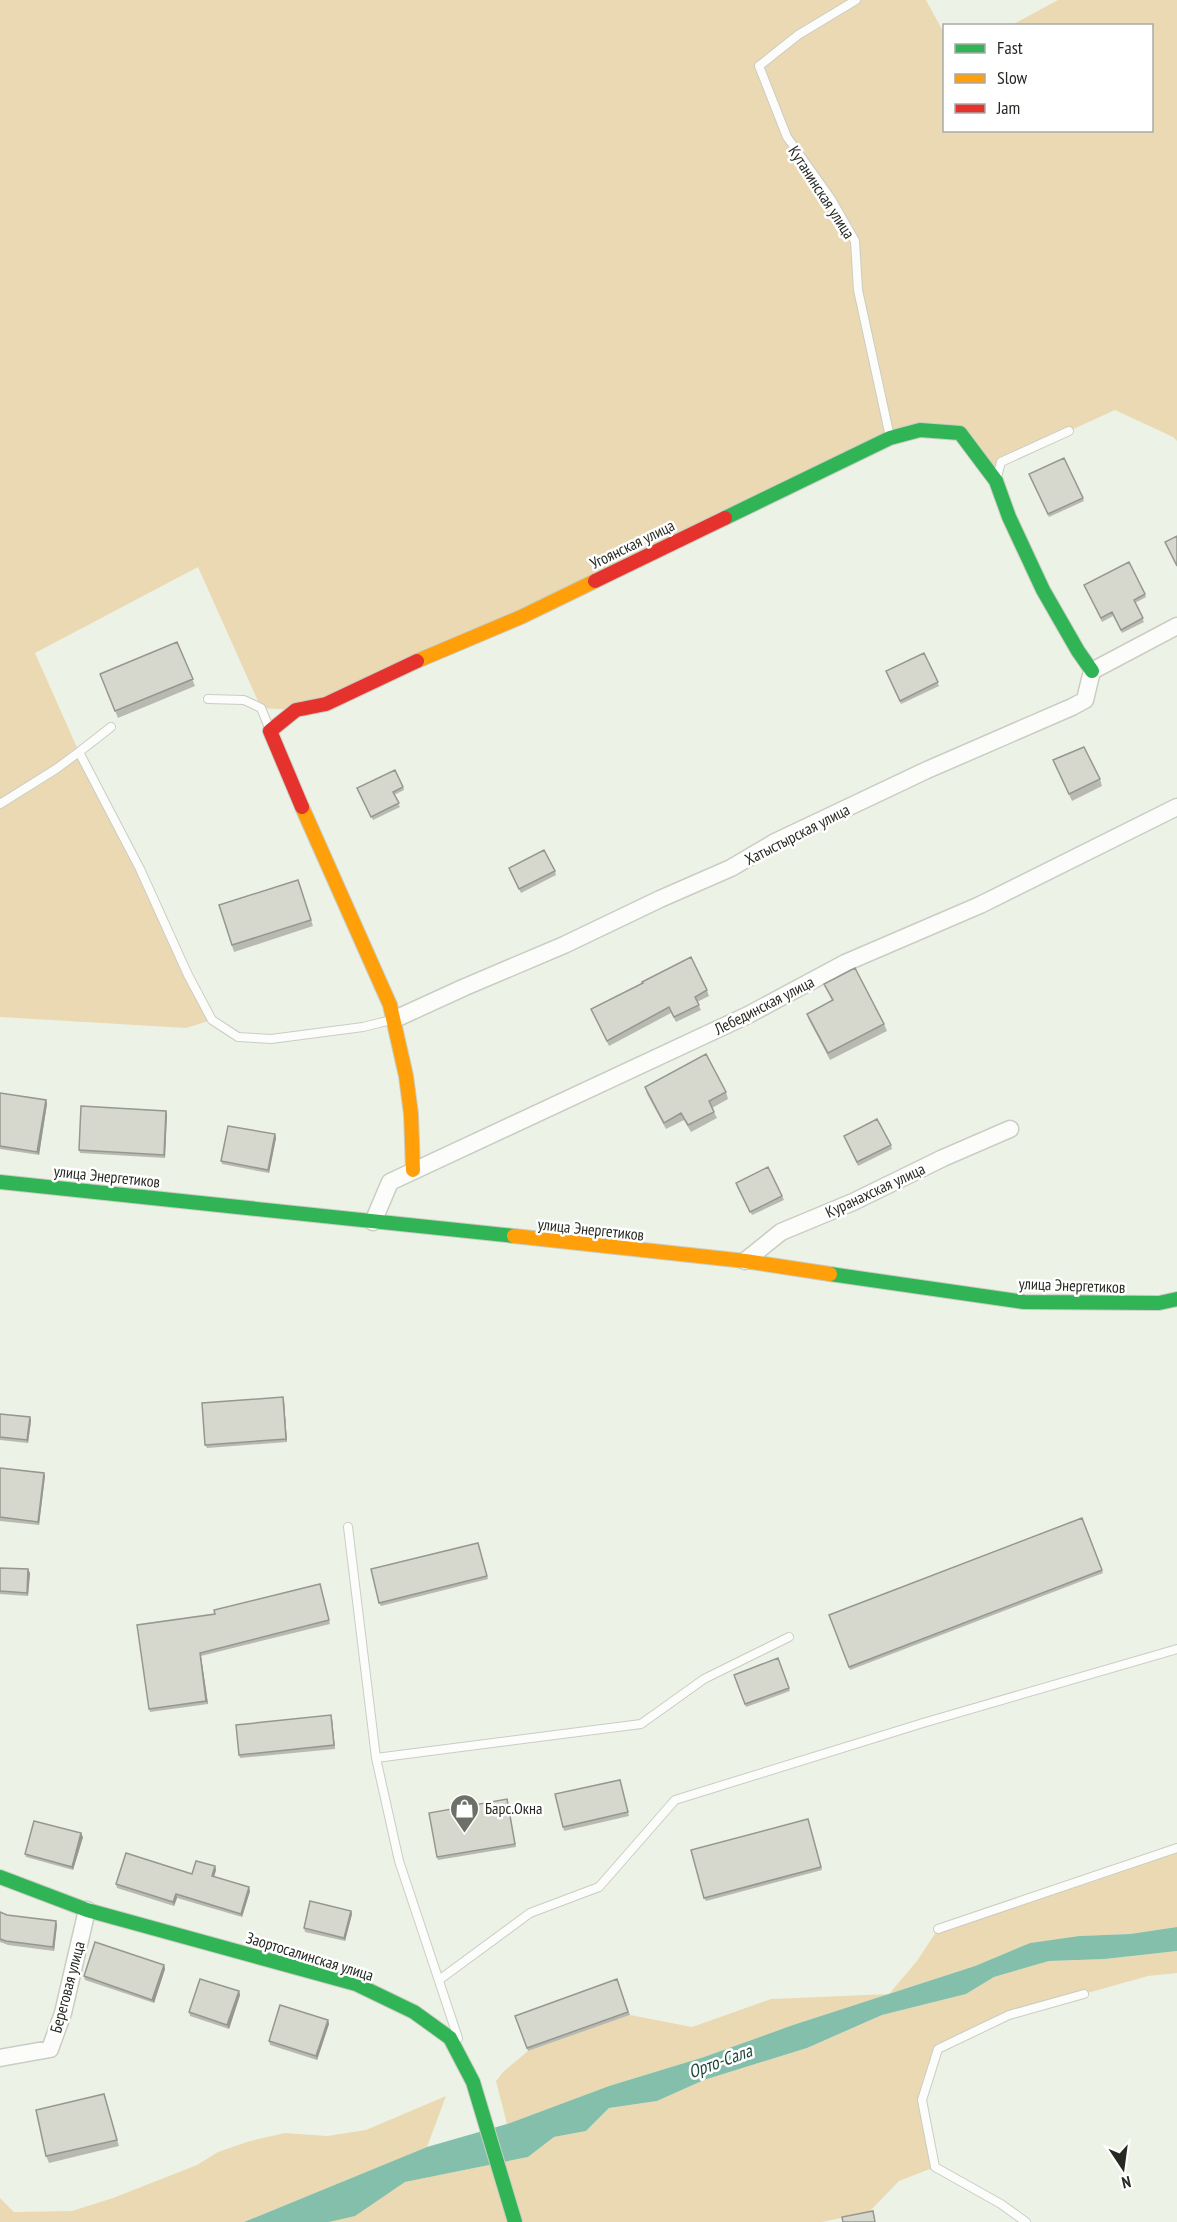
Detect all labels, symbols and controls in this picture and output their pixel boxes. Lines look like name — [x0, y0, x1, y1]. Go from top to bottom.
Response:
legend — [943, 24, 1153, 132]
text: Fast — [997, 36, 1023, 59]
text: Slow — [997, 66, 1028, 89]
text: Jam — [996, 96, 1020, 119]
street label: Кутанинская улица — [784, 142, 860, 242]
street label: Угоянская улица — [586, 515, 678, 573]
street label: Хатыстырская улица — [741, 799, 853, 869]
street label: Лебединская улица — [710, 971, 817, 1039]
street label: Куранахская улица — [822, 1158, 928, 1222]
street label: улица Энергетиков — [53, 1160, 161, 1192]
street label: улица Энергетиков — [537, 1213, 645, 1245]
street label: улица Энергетиков — [1018, 1273, 1126, 1297]
shop icon: Барс.Окна — [448, 1792, 480, 1834]
place label: Барс.Окна — [485, 1798, 542, 1818]
street label: Заортосалинская улица — [244, 1927, 376, 1985]
street label: Береговая улица — [45, 1939, 89, 2035]
water label: Орто-Сала — [685, 2039, 756, 2083]
north arrow — [1093, 2138, 1153, 2198]
text: N — [1120, 2172, 1133, 2193]

